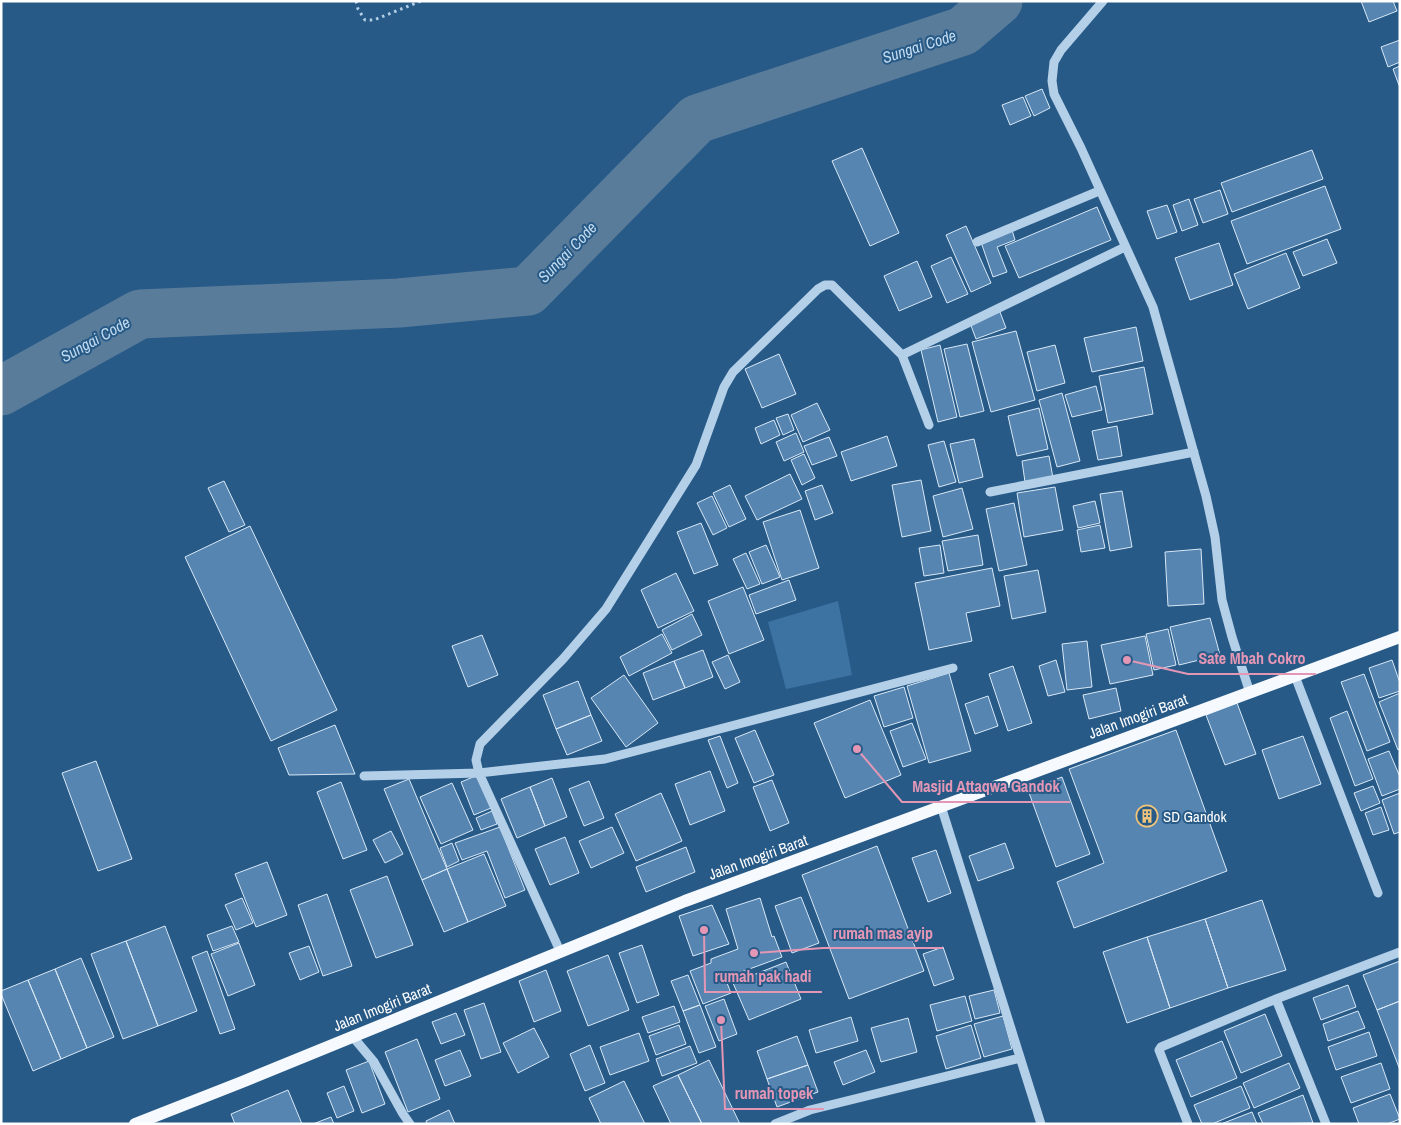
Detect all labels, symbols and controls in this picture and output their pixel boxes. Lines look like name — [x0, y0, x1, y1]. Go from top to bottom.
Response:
water label: Sungai Code — [879, 24, 959, 68]
water label: Sungai Code — [532, 217, 602, 287]
water label: Sungai Code — [56, 311, 134, 367]
callout: Sate Mbah Cokro — [1188, 643, 1316, 674]
text: Sate Mbah Cokro — [1198, 647, 1306, 669]
street label: Jalan Imogiri Barat — [1086, 688, 1191, 744]
callout: Masjid Attaqwa Gandok — [902, 771, 1070, 802]
text: Masjid Attaqwa Gandok — [912, 775, 1060, 797]
building icon: SD Gandok — [1135, 804, 1159, 828]
place label: SD Gandok — [1163, 806, 1227, 827]
street label: Jalan Imogiri Barat — [706, 829, 811, 885]
callout: rumah mas ayip — [823, 917, 943, 948]
text: rumah mas ayip — [833, 922, 933, 944]
callout: rumah pak hadi — [705, 961, 822, 992]
text: rumah pak hadi — [715, 965, 811, 987]
street label: Jalan Imogiri Barat — [330, 978, 435, 1036]
callout: rumah topek — [725, 1078, 824, 1109]
text: rumah topek — [735, 1082, 814, 1104]

